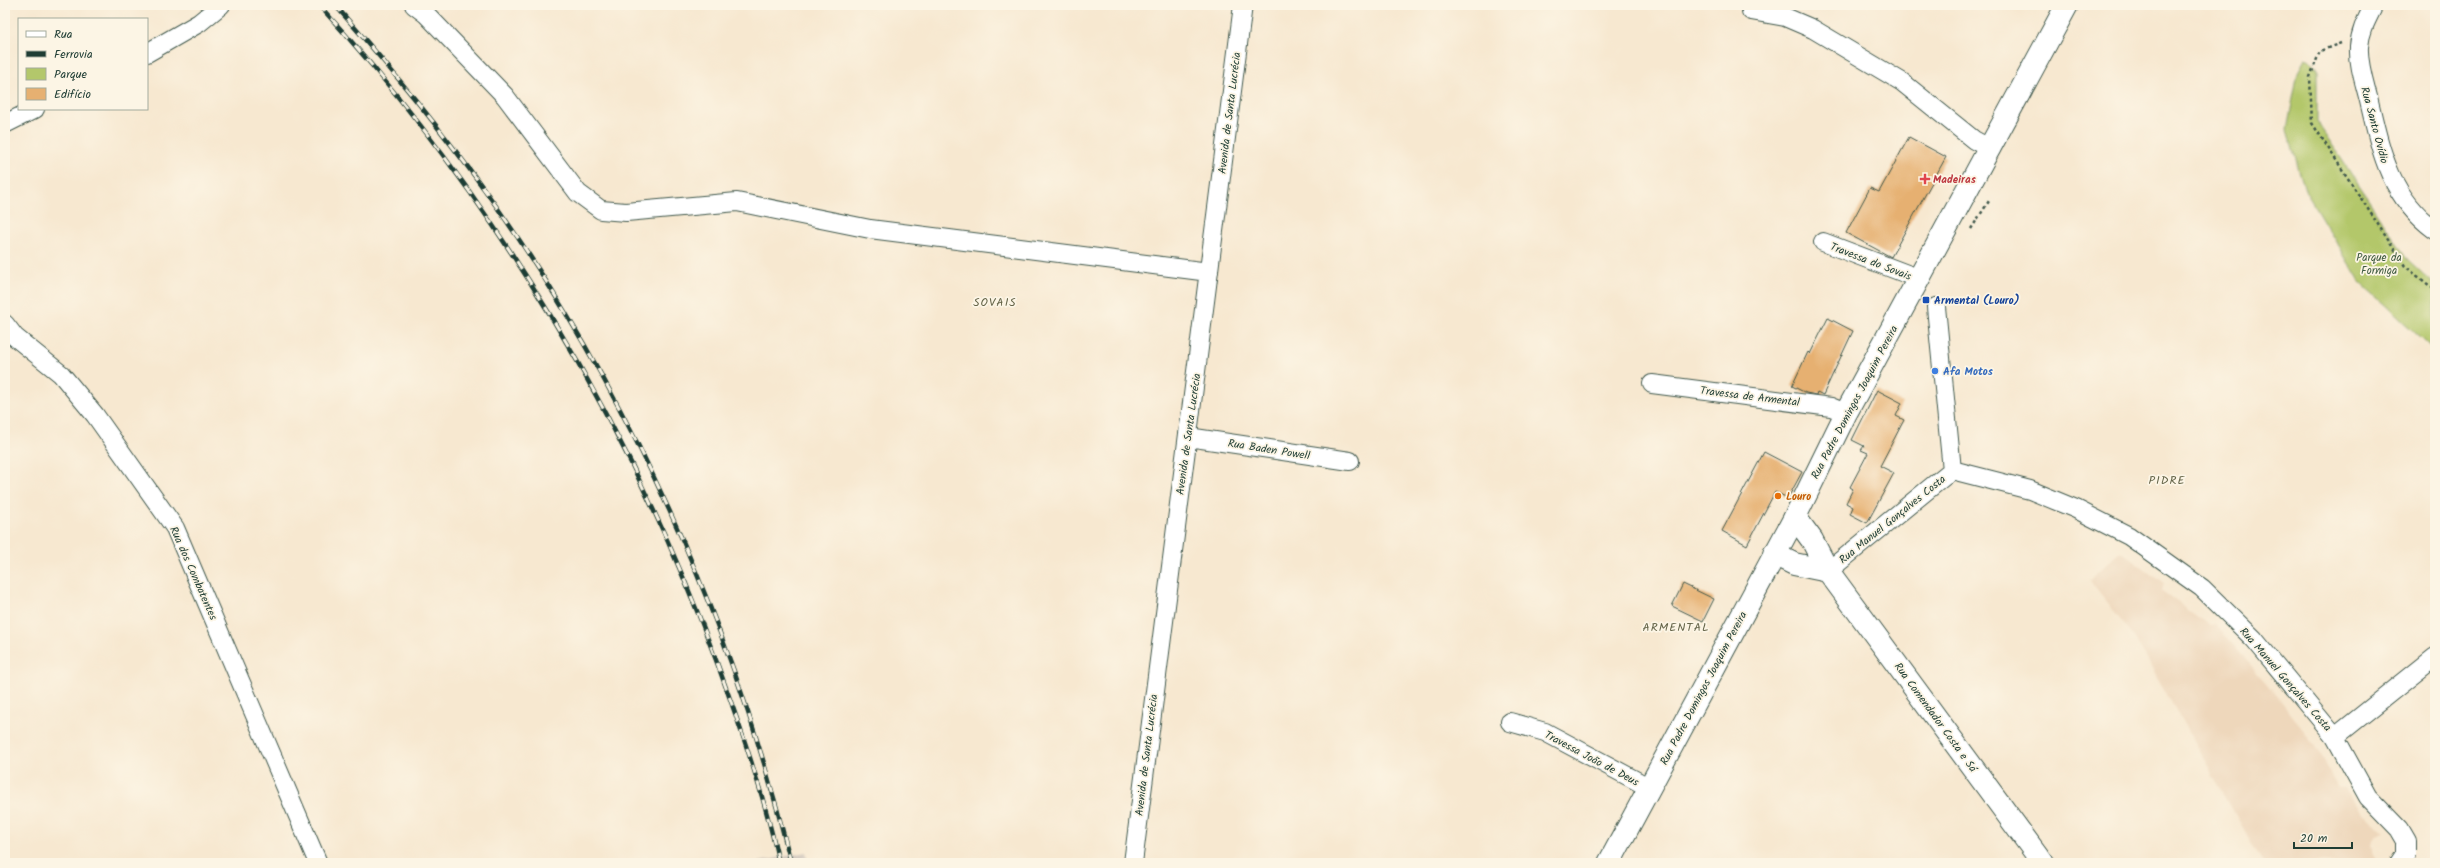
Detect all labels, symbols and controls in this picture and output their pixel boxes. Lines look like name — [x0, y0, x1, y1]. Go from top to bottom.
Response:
legend — [18, 18, 148, 110]
text: Rua — [54, 25, 73, 44]
text: Ferrovia — [54, 45, 93, 64]
street label: Avenida de Santa Lucrécia — [1214, 51, 1246, 175]
text: Parque — [54, 65, 88, 84]
text: Edifício — [54, 85, 91, 104]
street label: Rua Santo Ovídio — [2355, 85, 2393, 166]
place label: Madeiras — [1933, 171, 1977, 189]
marker: Madeiras — [1920, 174, 1930, 184]
street label: Travessa do Sovais — [1827, 238, 1914, 286]
park label: Parque da Formiga — [2356, 249, 2402, 280]
place label: Armental (Louro) — [1934, 292, 2020, 310]
district label: SOVAIS — [973, 293, 1017, 312]
marker: Armental (Louro) — [1921, 295, 1931, 305]
street label: Rua Padre Domingos Joaquim Pereira — [1807, 322, 1903, 483]
place label: Afa Motos — [1943, 363, 1994, 381]
marker: Afa Motos — [1930, 366, 1940, 376]
street label: Avenida de Santa Lucrécia — [1172, 372, 1206, 496]
street label: Travessa de Armental — [1699, 382, 1801, 412]
street label: Rua Baden Powell — [1227, 435, 1311, 465]
street label: Rua Manuel Gonçalves Costa — [1835, 471, 1950, 569]
district label: PIDRE — [2148, 471, 2186, 490]
place label: Louro — [1786, 488, 1811, 506]
marker: Louro — [1773, 491, 1783, 501]
street label: Rua dos Combatentes — [164, 524, 222, 624]
street label: Rua Padre Domingos Joaquim Pereira — [1656, 608, 1752, 769]
district label: ARMENTAL — [1642, 618, 1710, 637]
street label: Rua Manuel Gonçalves Costa — [2235, 624, 2336, 736]
street label: Rua Comendador Costa e Sá — [1889, 659, 1982, 778]
street label: Avenida de Santa Lucrécia — [1131, 693, 1163, 817]
street label: Travessa João de Deus — [1541, 726, 1642, 792]
scale bar — [2294, 824, 2352, 850]
text: 20 m — [2300, 829, 2328, 848]

